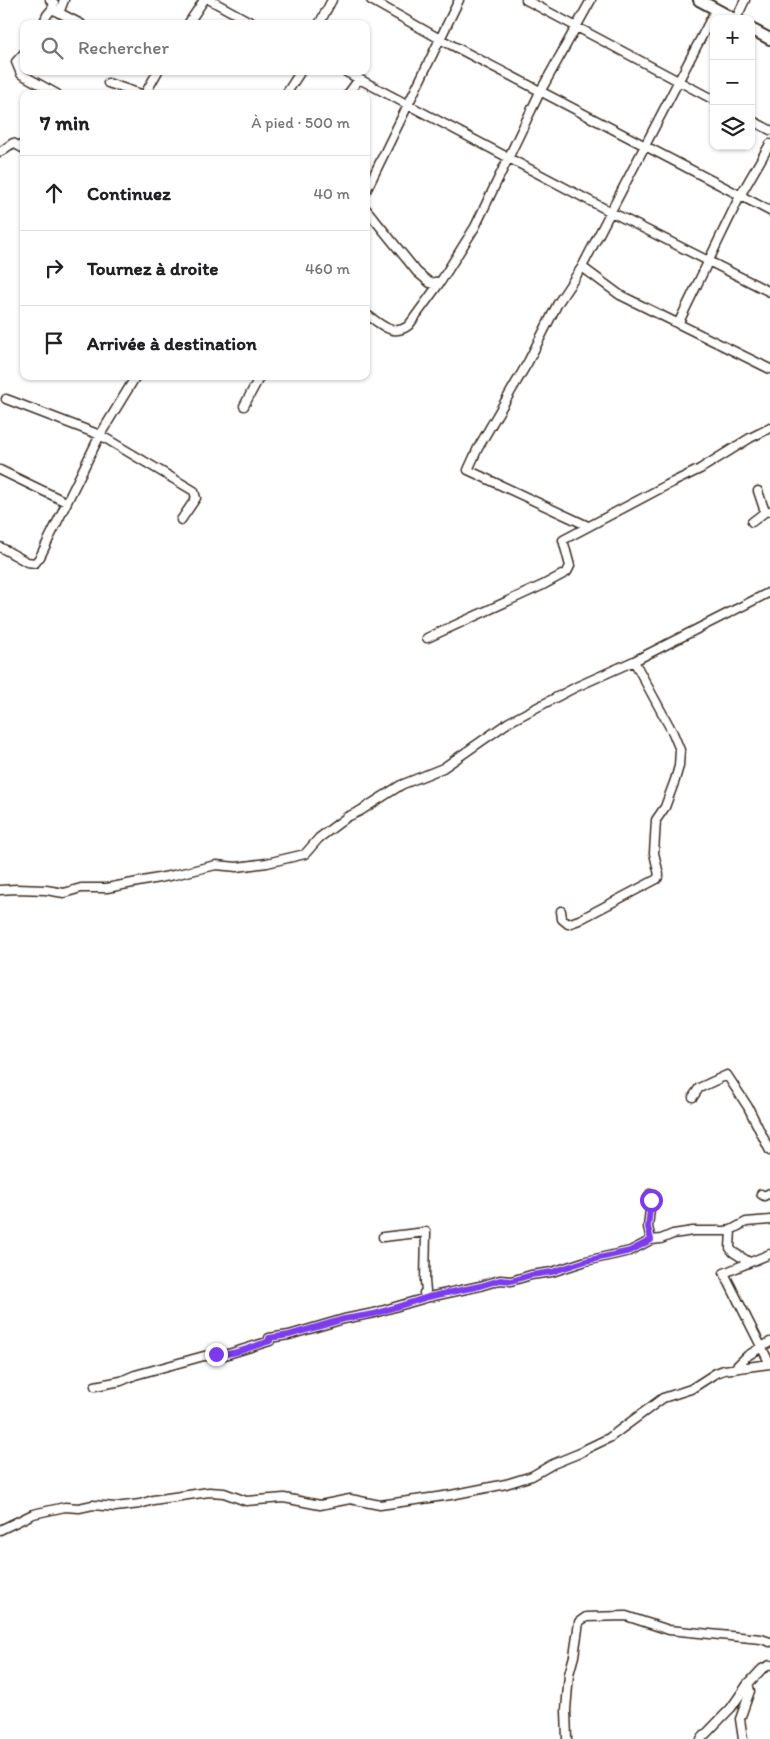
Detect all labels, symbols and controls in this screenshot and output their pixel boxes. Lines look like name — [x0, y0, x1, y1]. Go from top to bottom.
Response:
map controls — [710, 15, 755, 150]
button: + — [710, 15, 755, 60]
search box — [20, 20, 370, 75]
icon: search — [38, 34, 66, 62]
text: Rechercher — [78, 36, 169, 59]
button: − — [710, 60, 755, 105]
button: layers — [710, 105, 755, 150]
text: 7 min — [40, 110, 89, 135]
text: À pied · 500 m — [251, 113, 350, 132]
icon: ahead — [40, 179, 68, 207]
text: Continuez — [87, 182, 171, 205]
text: 40 m — [313, 184, 350, 203]
icon: right — [40, 254, 68, 282]
text: Tournez à droite — [87, 257, 219, 280]
text: 460 m — [305, 259, 350, 278]
icon: arrive — [40, 329, 68, 357]
text: Arrivée à destination — [87, 332, 257, 355]
route start — [640, 1189, 663, 1212]
route end — [205, 1343, 228, 1366]

